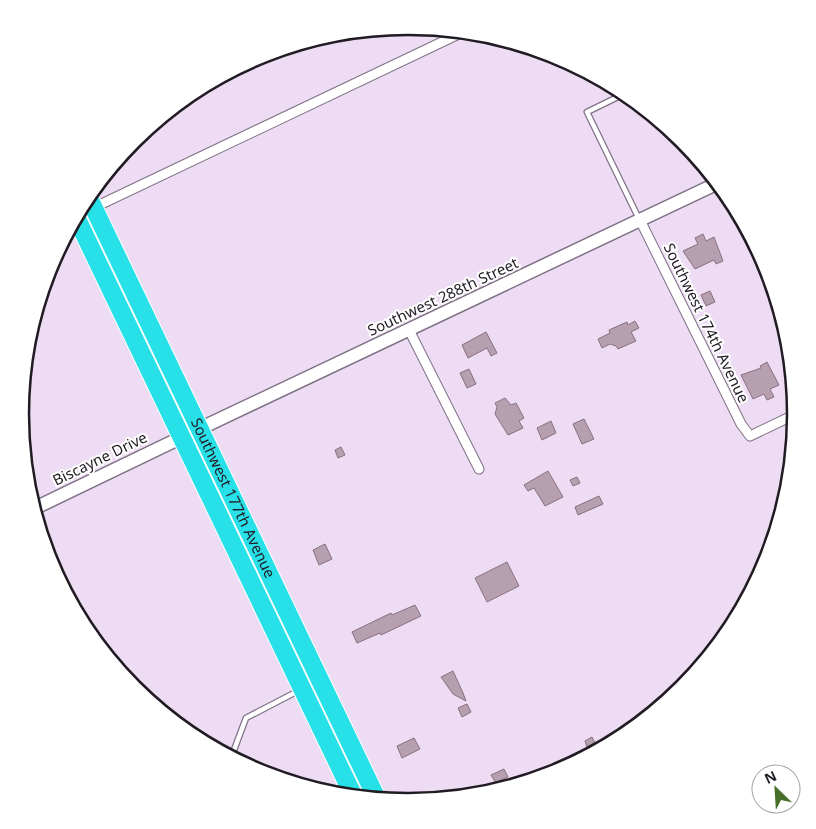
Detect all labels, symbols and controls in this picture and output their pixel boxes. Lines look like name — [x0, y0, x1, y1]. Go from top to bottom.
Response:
street label: Southwest 174th Avenue — [660, 240, 754, 406]
street label: Southwest 288th Street — [364, 252, 522, 340]
street label: Southwest 177th Avenue — [187, 414, 281, 581]
street label: Biscayne Drive — [49, 427, 150, 490]
north arrow — [751, 764, 801, 814]
text: N — [761, 766, 779, 788]

